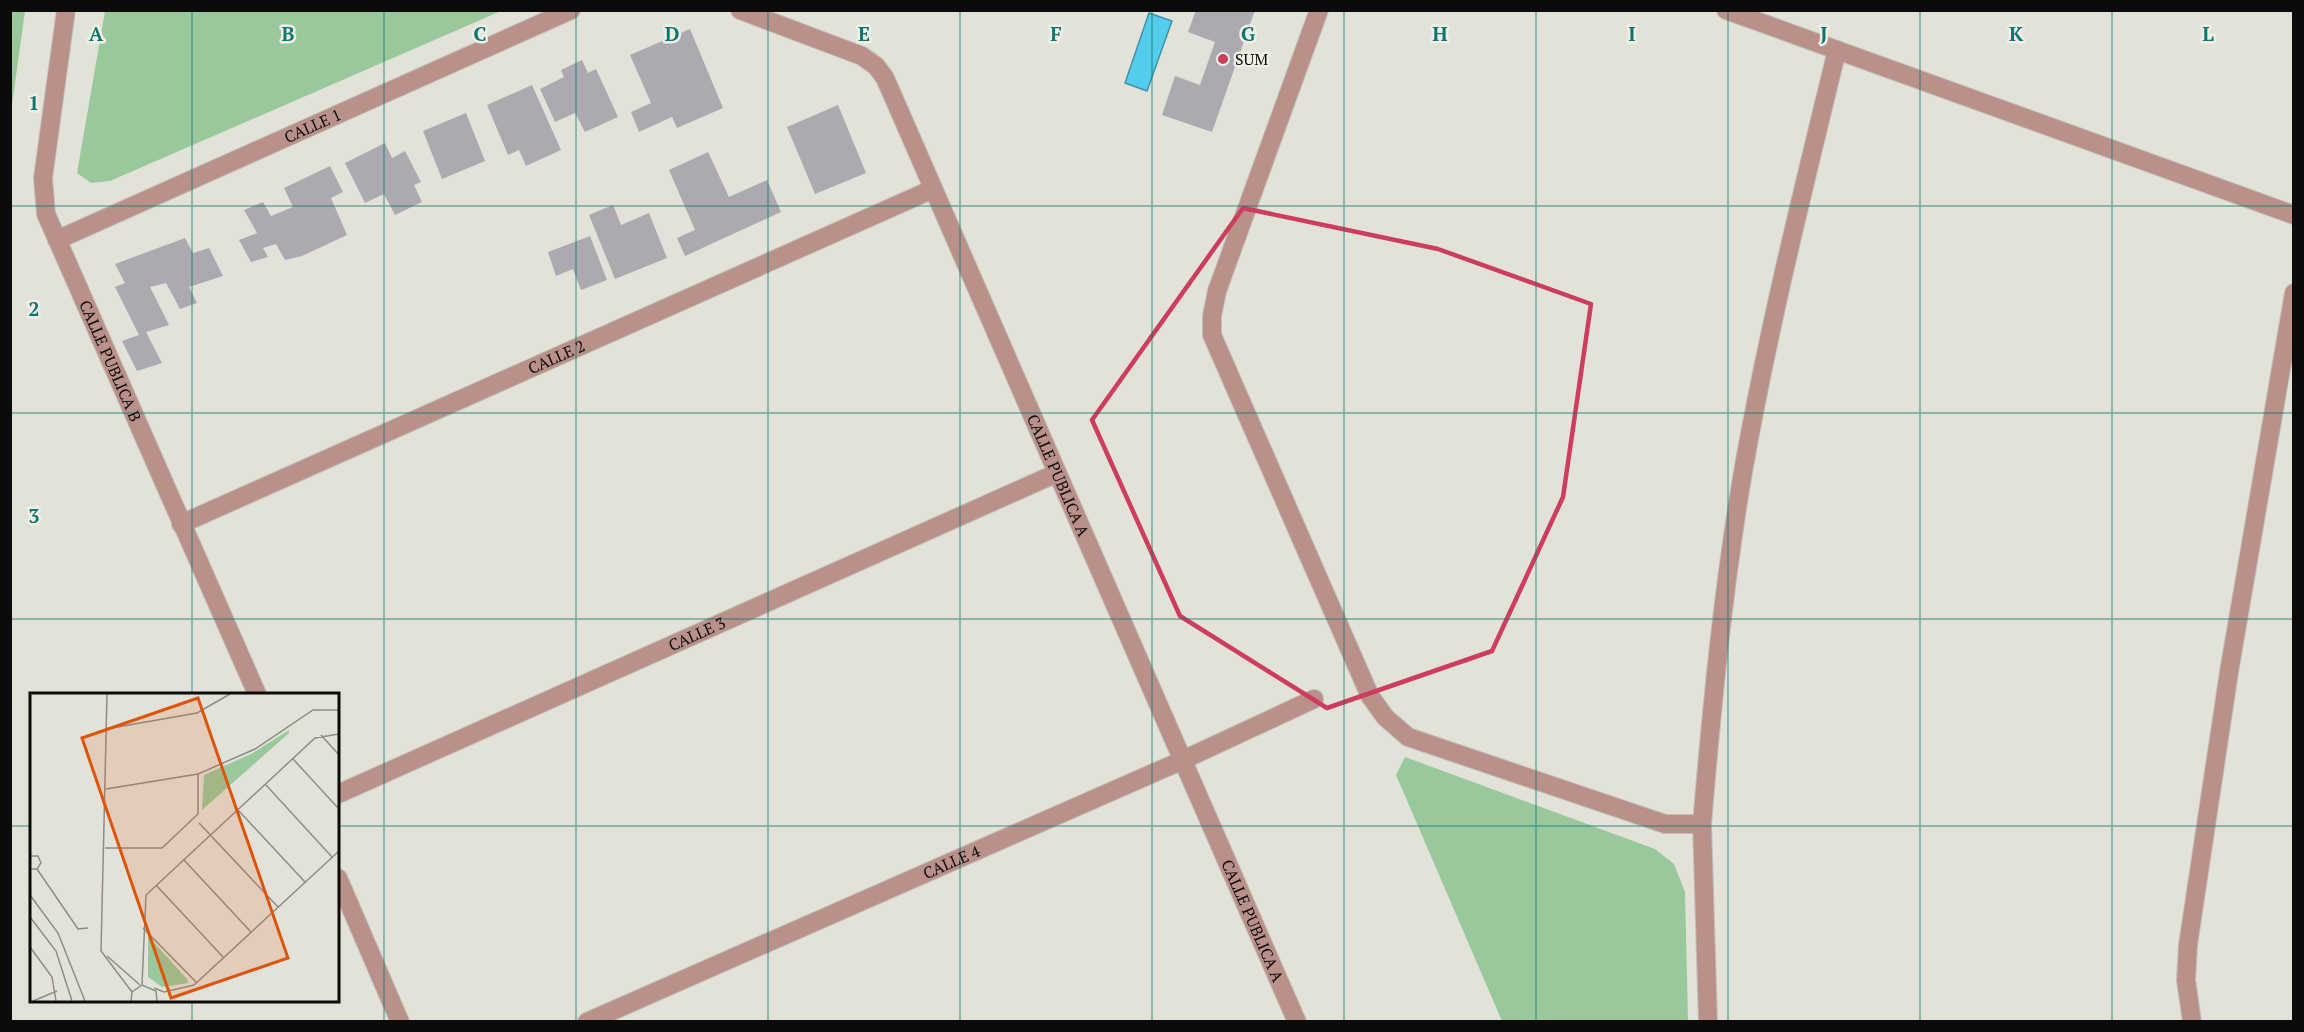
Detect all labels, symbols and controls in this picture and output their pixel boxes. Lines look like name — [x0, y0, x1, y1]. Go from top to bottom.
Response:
text: A — [89, 20, 104, 47]
text: B — [282, 20, 295, 47]
text: C — [473, 20, 487, 47]
text: D — [665, 20, 679, 47]
text: E — [858, 20, 870, 47]
text: F — [1050, 20, 1062, 47]
text: G — [1241, 20, 1255, 47]
text: H — [1432, 20, 1448, 47]
text: I — [1628, 20, 1636, 47]
text: J — [1820, 20, 1828, 47]
text: K — [2009, 20, 2024, 47]
text: L — [2202, 20, 2214, 47]
place label: SUM — [1235, 48, 1268, 70]
marker: SUM — [1216, 52, 1230, 66]
text: 1 — [28, 89, 40, 116]
street label: CALLE 1 — [281, 103, 345, 148]
text: 2 — [28, 295, 40, 322]
street label: CALLE PUBLICA B — [74, 297, 147, 425]
street label: CALLE 2 — [524, 334, 588, 379]
street label: CALLE PUBLICA A — [1022, 411, 1095, 540]
text: 3 — [28, 502, 40, 529]
street label: CALLE 3 — [665, 611, 729, 656]
inset map — [30, 693, 339, 1002]
street label: CALLE 4 — [919, 839, 984, 884]
street label: CALLE PUBLICA A — [1216, 856, 1289, 985]

